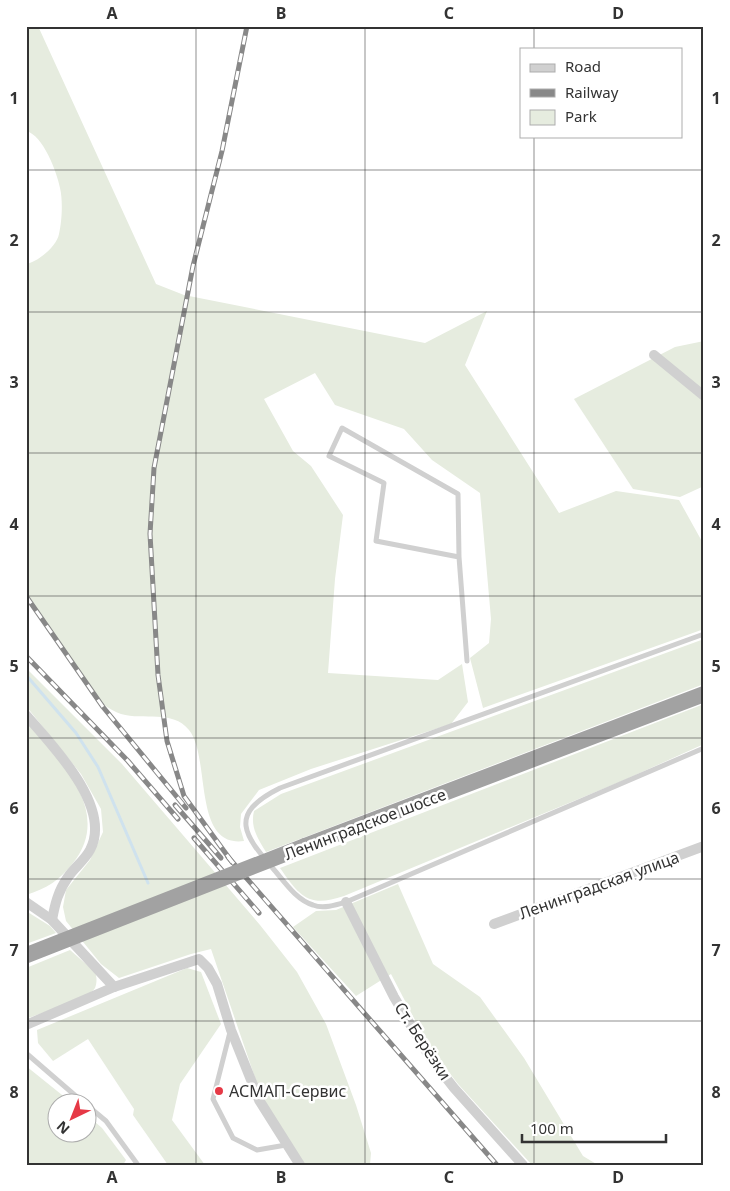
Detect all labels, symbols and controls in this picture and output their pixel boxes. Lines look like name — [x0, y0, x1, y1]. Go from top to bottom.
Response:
text: A — [106, 2, 118, 24]
text: B — [276, 2, 286, 24]
text: C — [444, 2, 454, 24]
text: D — [612, 2, 624, 24]
legend — [520, 48, 682, 138]
text: Road — [565, 56, 601, 76]
text: Railway — [565, 82, 619, 102]
text: 1 — [9, 87, 19, 109]
text: 1 — [711, 87, 721, 109]
text: Park — [565, 106, 597, 126]
text: 2 — [9, 229, 19, 251]
text: 2 — [711, 229, 721, 251]
text: 3 — [9, 371, 19, 393]
text: 3 — [711, 371, 721, 393]
text: 4 — [9, 513, 19, 535]
text: 4 — [711, 513, 721, 535]
text: 5 — [9, 655, 19, 677]
text: 5 — [711, 655, 721, 677]
street label: Ленинградское шоссе — [281, 783, 449, 865]
text: 6 — [9, 797, 19, 819]
text: 6 — [711, 797, 721, 819]
street label: Ленинградская улица — [516, 846, 682, 924]
text: 7 — [9, 939, 19, 961]
text: 7 — [711, 939, 721, 961]
street label: Ст. Берёзки — [390, 998, 456, 1084]
place label: АСМАП-Сервис — [229, 1080, 346, 1102]
text: 8 — [9, 1081, 19, 1103]
text: 8 — [711, 1081, 721, 1103]
marker: АСМАП-Сервис — [213, 1085, 225, 1097]
north arrow — [48, 1094, 98, 1144]
scale bar — [522, 1111, 666, 1143]
text: N — [52, 1117, 73, 1139]
text: 100 m — [530, 1118, 574, 1138]
text: A — [106, 1166, 118, 1188]
text: B — [276, 1166, 286, 1188]
text: C — [444, 1166, 454, 1188]
text: D — [612, 1166, 624, 1188]

